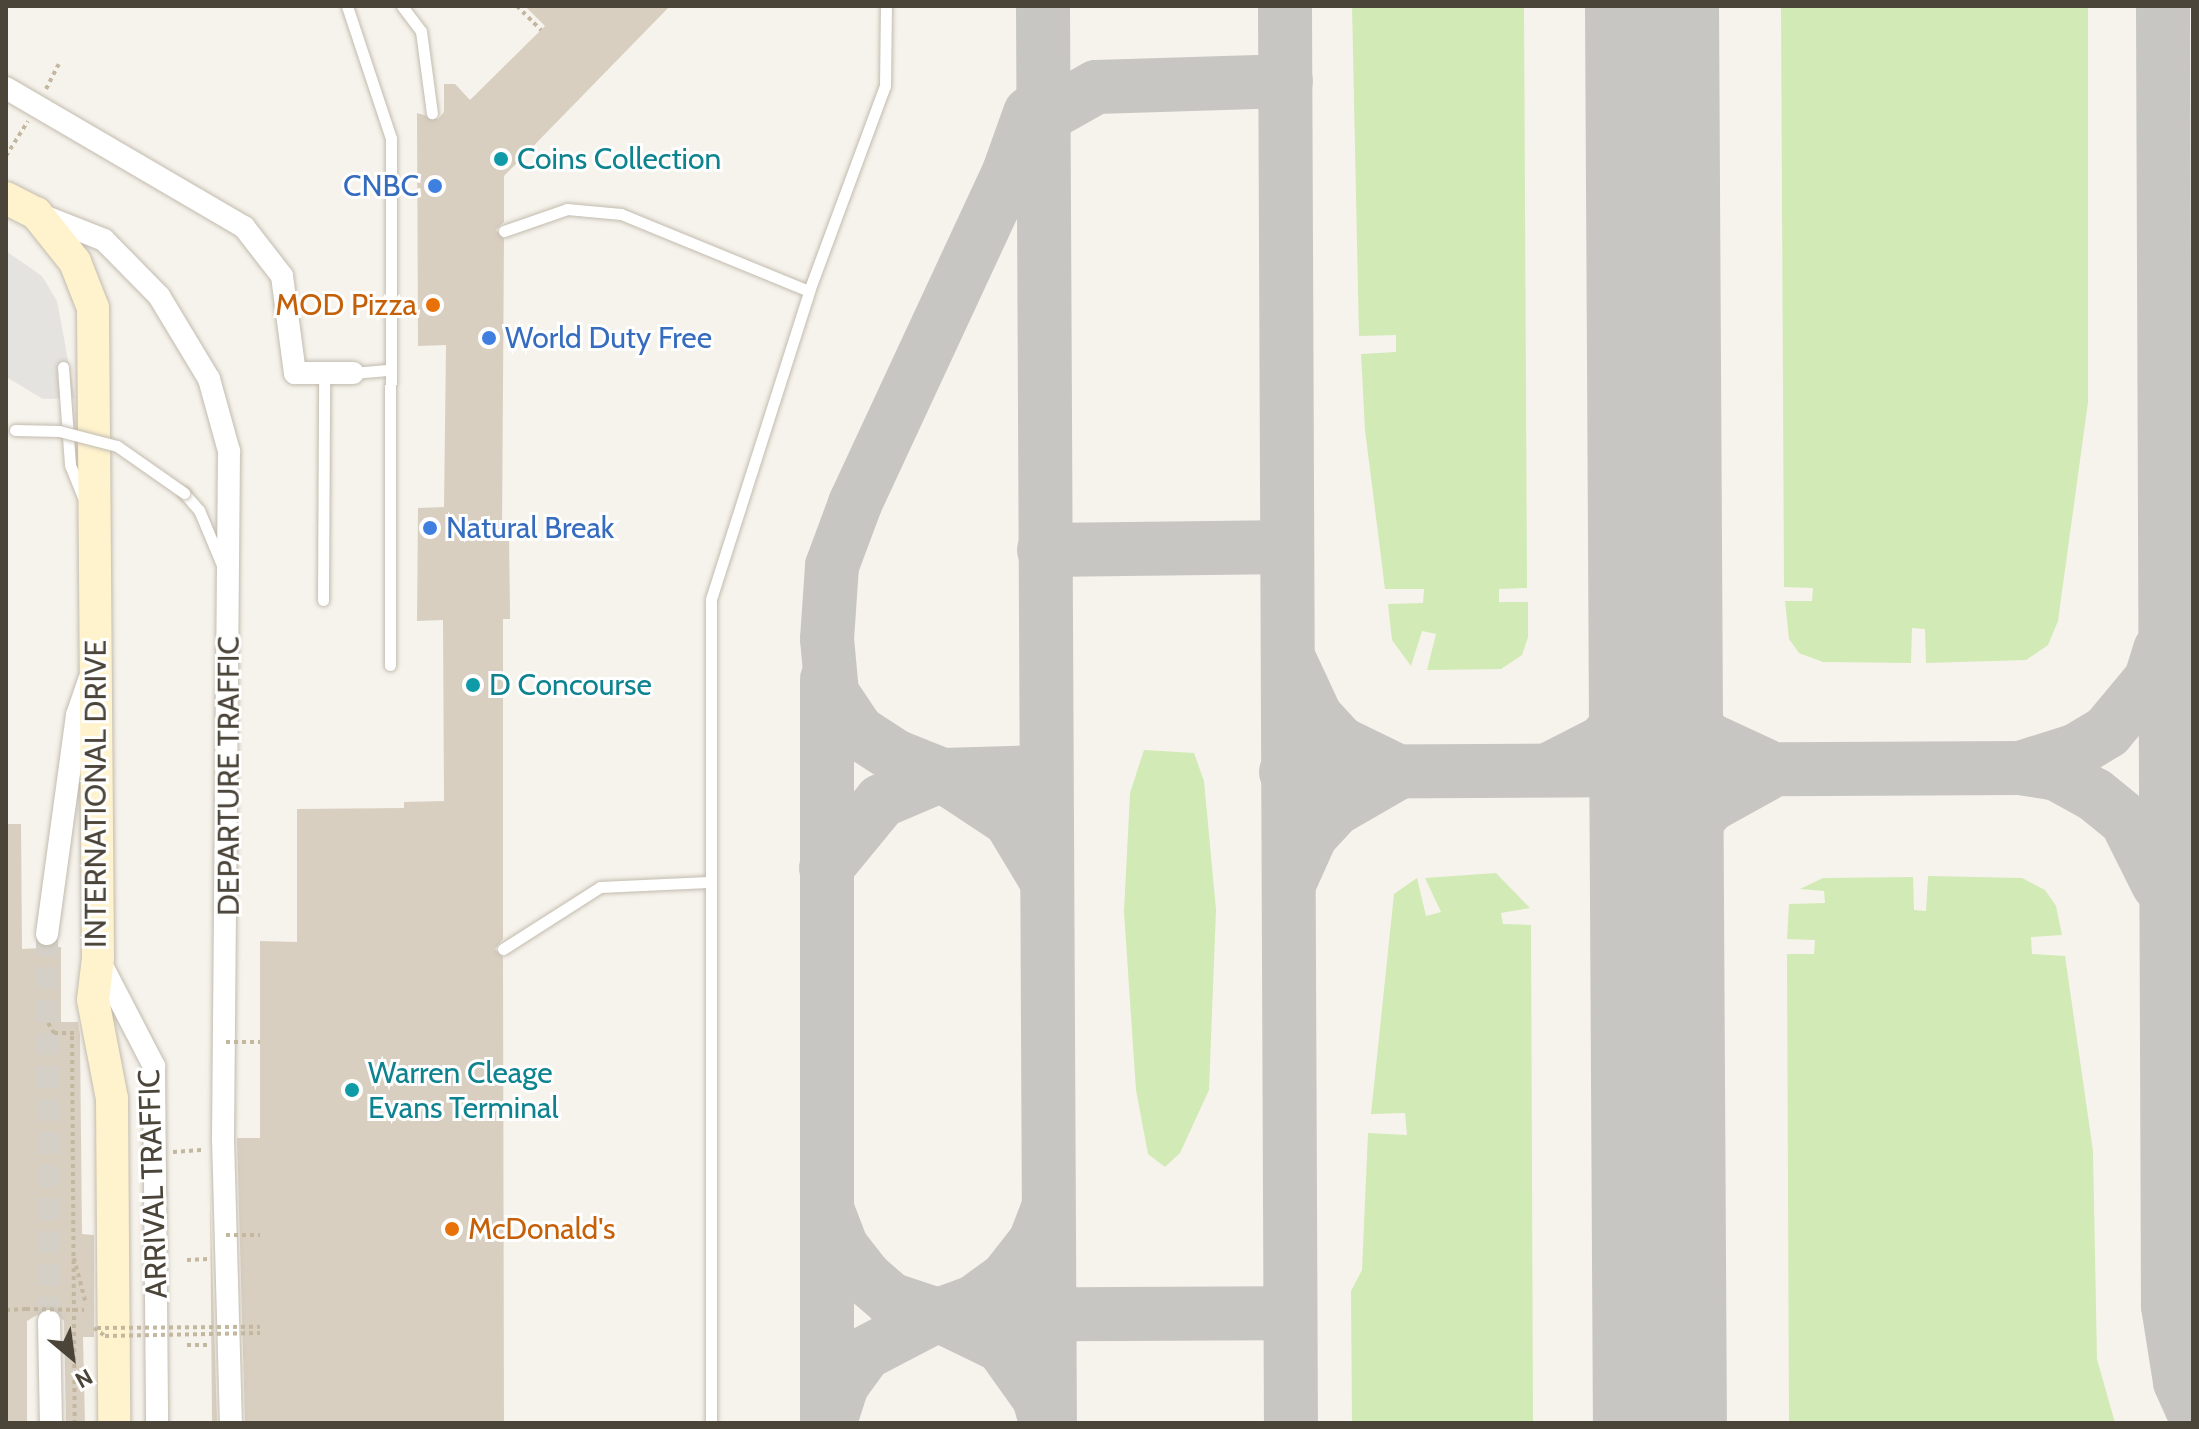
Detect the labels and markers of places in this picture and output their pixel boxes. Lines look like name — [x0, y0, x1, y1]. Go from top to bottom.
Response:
place label: Coins Collection — [517, 141, 721, 177]
marker: Coins Collection — [492, 150, 510, 168]
place label: CNBC — [343, 168, 419, 204]
marker: CNBC — [426, 177, 444, 195]
place label: MOD Pizza — [275, 287, 417, 323]
marker: MOD Pizza — [424, 296, 442, 314]
place label: World Duty Free — [505, 320, 712, 356]
marker: World Duty Free — [480, 329, 498, 347]
place label: Natural Break — [446, 510, 614, 546]
marker: Natural Break — [421, 519, 439, 537]
place label: D Concourse — [489, 667, 652, 703]
marker: D Concourse — [464, 676, 482, 694]
place label: Warren Cleage Evans Terminal — [368, 1055, 558, 1126]
marker: Warren Cleage Evans Terminal — [343, 1081, 361, 1099]
place label: McDonald's — [468, 1211, 615, 1247]
marker: McDonald's — [443, 1220, 461, 1238]

